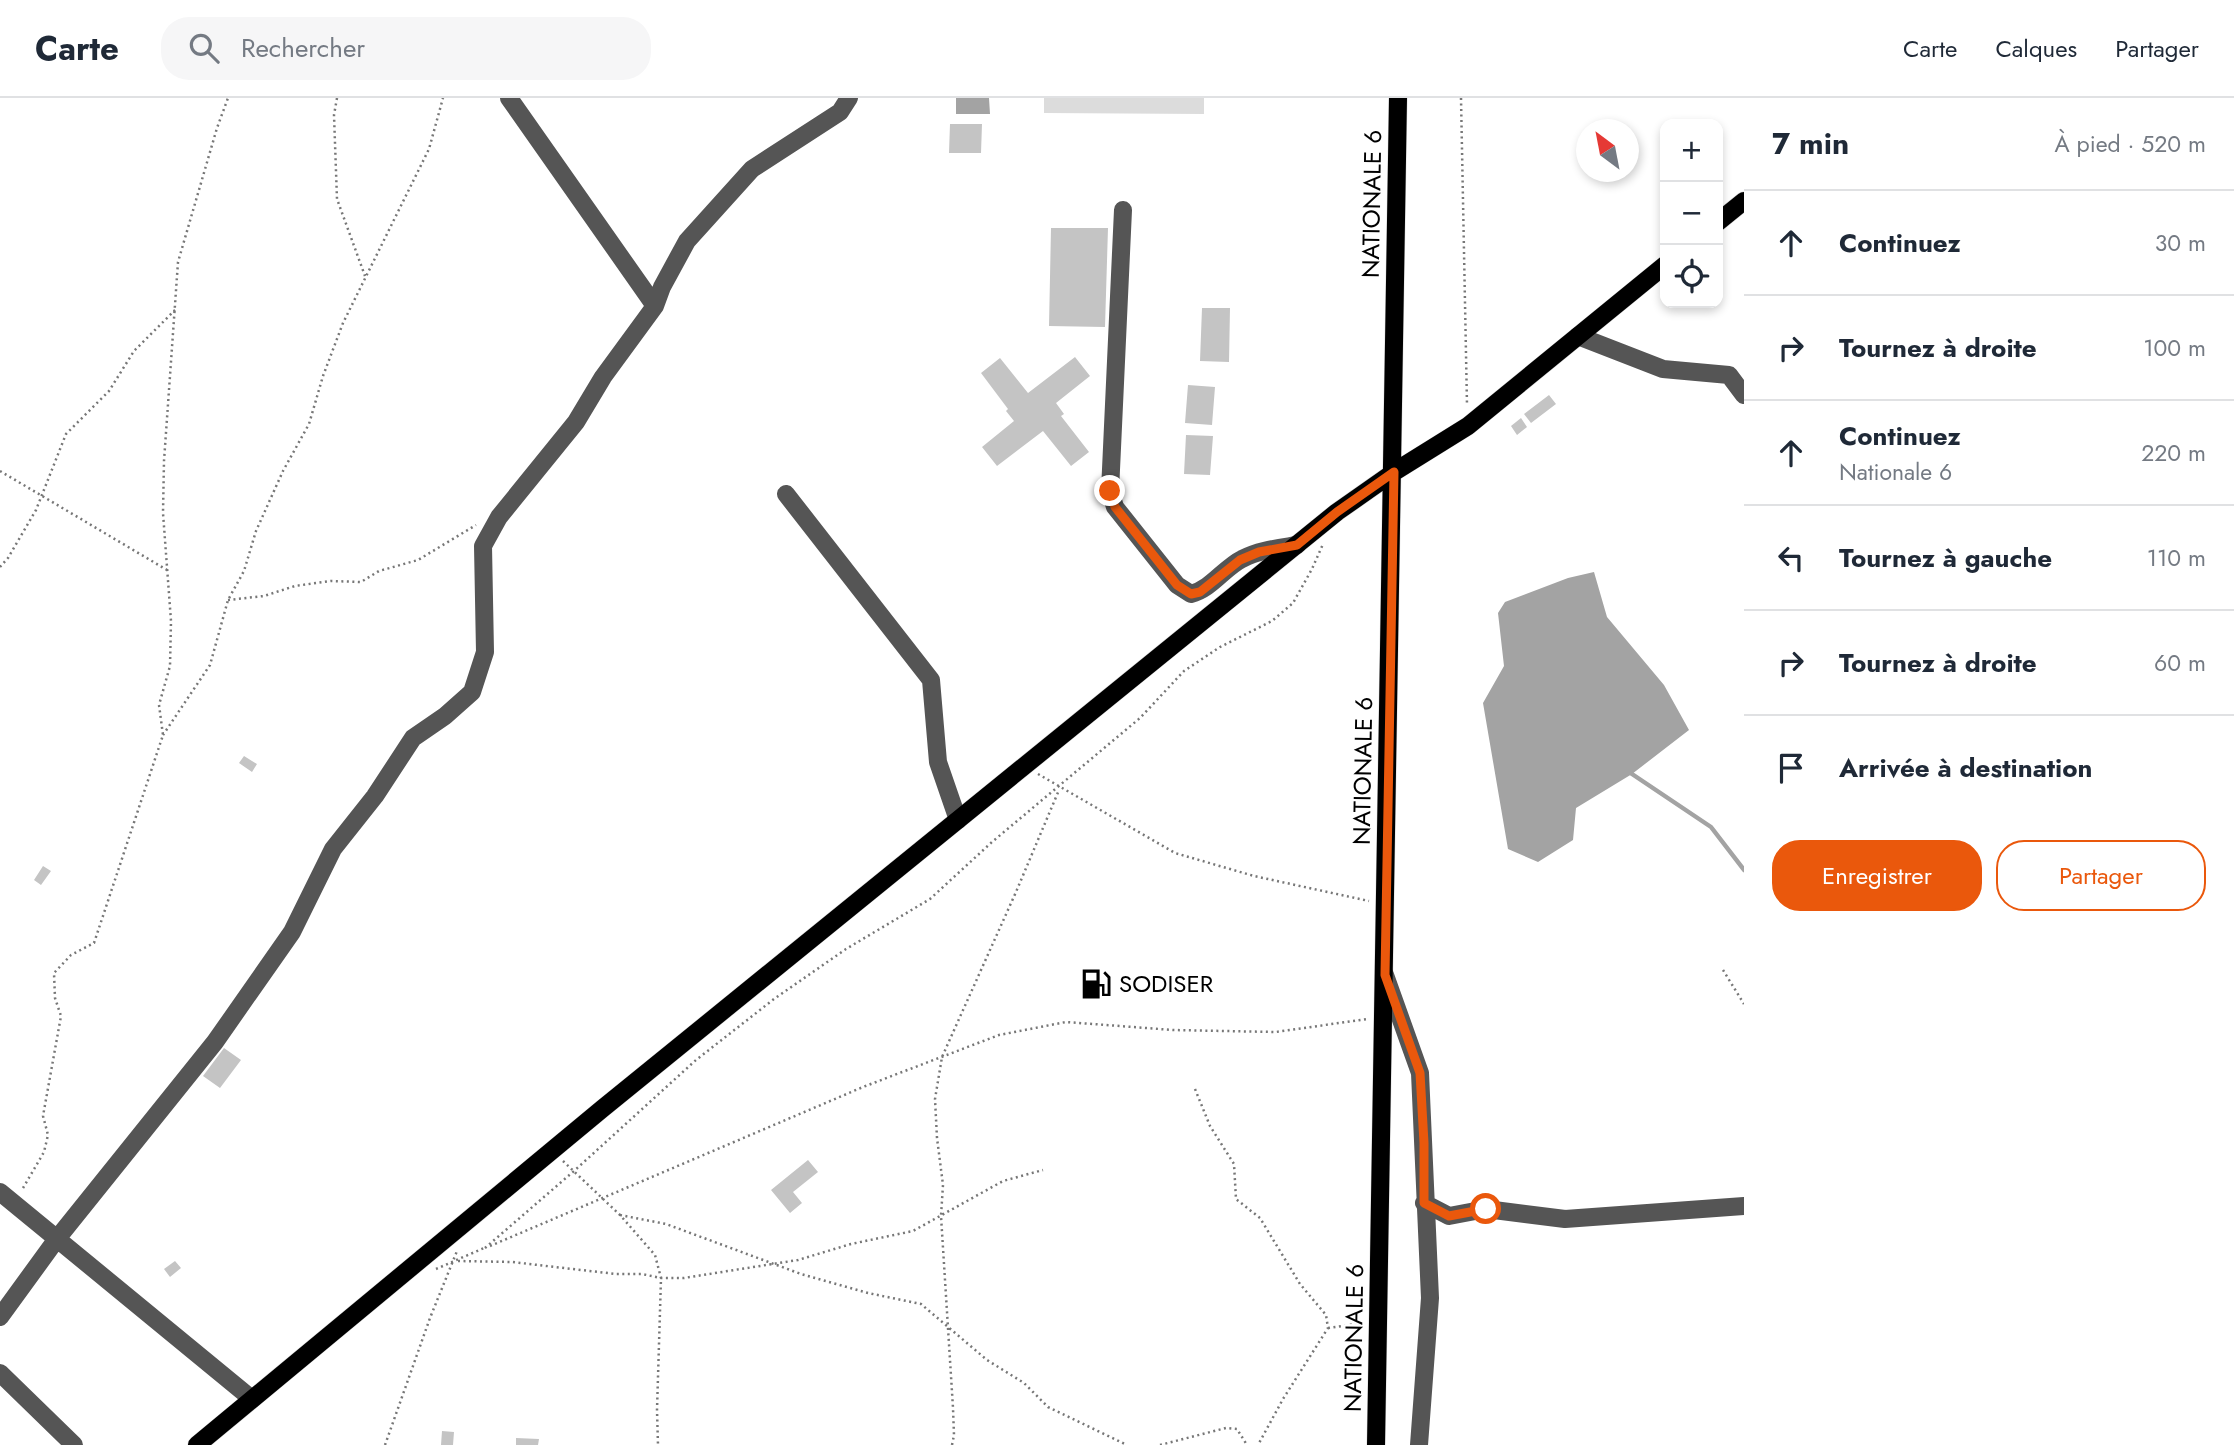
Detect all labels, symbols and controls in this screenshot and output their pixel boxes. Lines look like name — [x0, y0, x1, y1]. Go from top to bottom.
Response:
search box — [161, 17, 651, 80]
text: Carte — [35, 25, 119, 72]
icon: search — [185, 29, 223, 67]
text: Rechercher — [241, 29, 365, 67]
text: Carte — [1903, 31, 1957, 66]
text: Calques — [1995, 31, 2077, 66]
text: Partager — [2115, 31, 2199, 66]
north arrow — [1576, 119, 1639, 182]
map controls — [1660, 119, 1723, 308]
button: + — [1660, 119, 1723, 182]
text: 7 min — [1772, 122, 1849, 165]
text: À pied · 520 m — [2054, 127, 2206, 161]
street label: NATIONALE 6 — [1353, 130, 1390, 278]
button: − — [1660, 182, 1723, 245]
icon: ahead — [1772, 224, 1810, 262]
text: Continuez — [1839, 224, 1961, 262]
text: 30 m — [2155, 226, 2206, 260]
button: locate — [1660, 245, 1723, 308]
icon: right — [1772, 329, 1810, 367]
text: Tournez à droite — [1839, 329, 2037, 367]
text: 100 m — [2143, 331, 2206, 365]
text: Continuez — [1839, 417, 1961, 455]
icon: ahead — [1772, 434, 1810, 472]
text: 220 m — [2141, 436, 2206, 470]
text: Nationale 6 — [1839, 455, 1952, 489]
route end — [1094, 475, 1125, 506]
icon: left — [1772, 539, 1810, 577]
text: Tournez à gauche — [1839, 539, 2052, 577]
text: 110 m — [2147, 541, 2206, 575]
icon: right — [1772, 644, 1810, 682]
text: Tournez à droite — [1839, 644, 2037, 682]
text: 60 m — [2154, 646, 2206, 680]
street label: NATIONALE 6 — [1344, 697, 1381, 845]
icon: arrive — [1772, 749, 1810, 787]
text: Arrivée à destination — [1839, 749, 2092, 787]
button: Enregistrer — [1772, 840, 1982, 911]
button: Partager — [1996, 840, 2206, 911]
place label: SODISER — [1119, 966, 1214, 1001]
fuel station icon: SODISER — [1079, 967, 1113, 1001]
route start — [1470, 1193, 1501, 1224]
street label: NATIONALE 6 — [1335, 1264, 1372, 1412]

